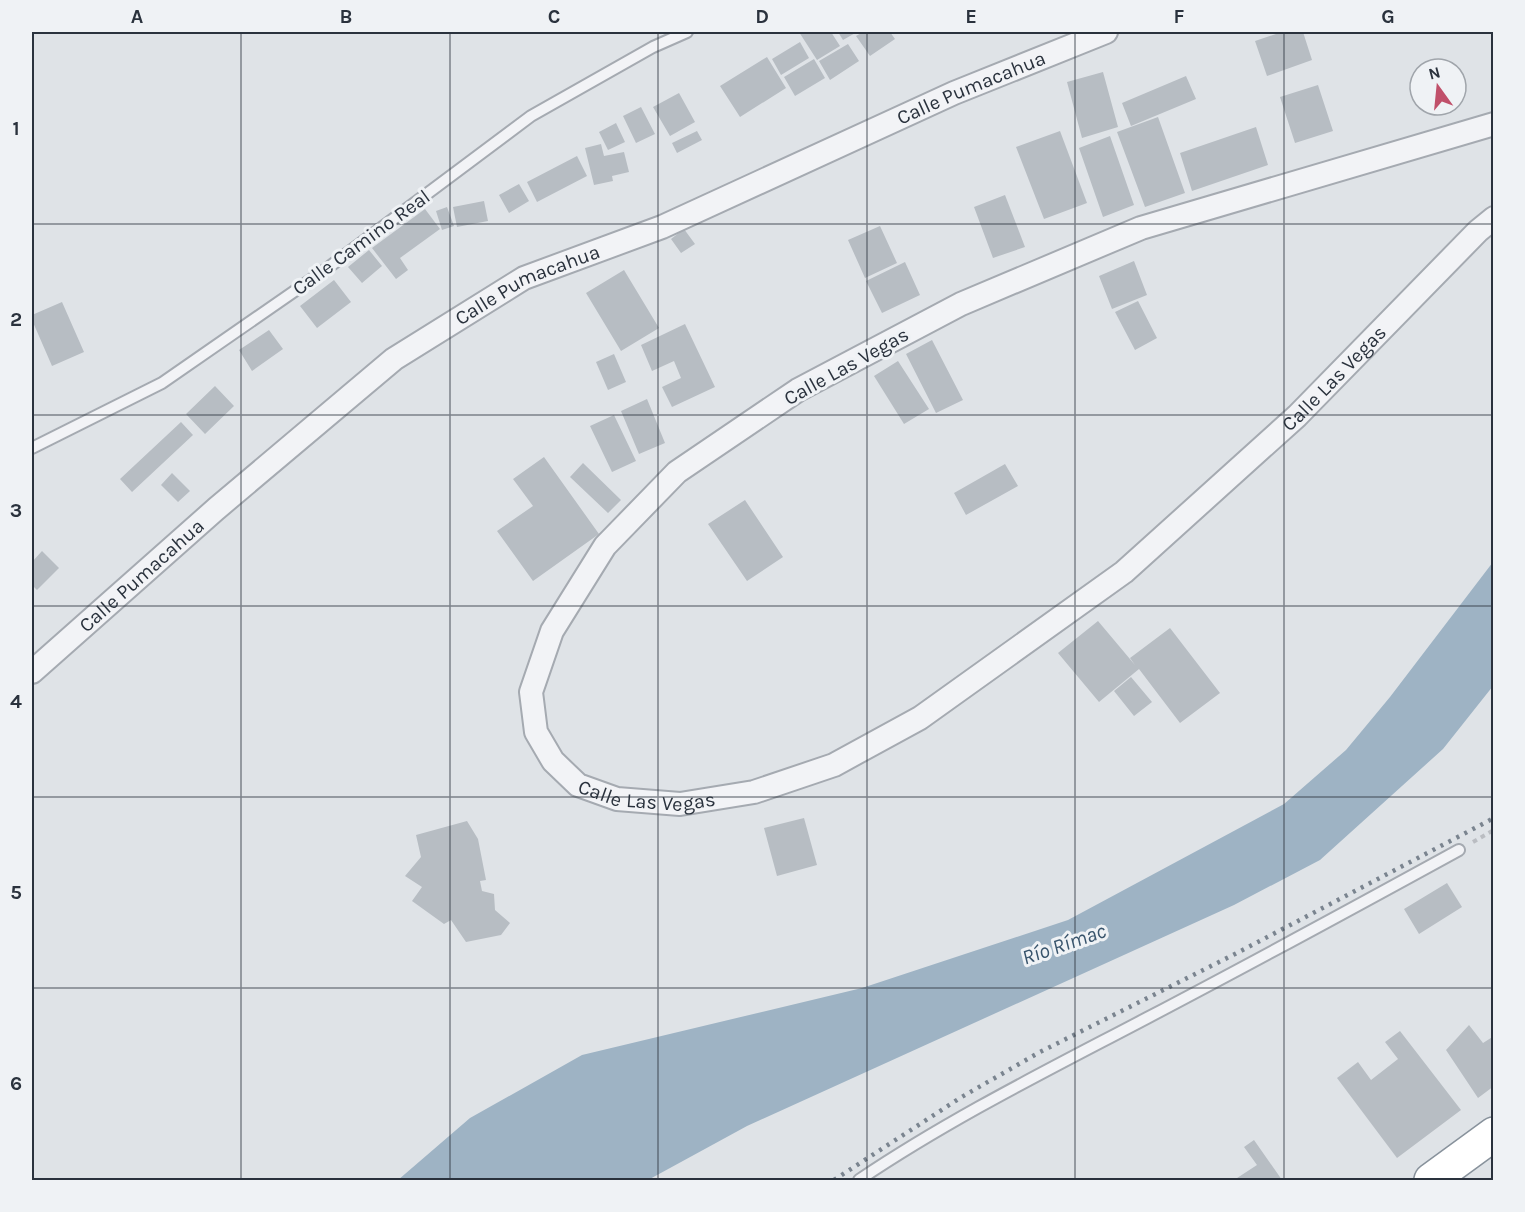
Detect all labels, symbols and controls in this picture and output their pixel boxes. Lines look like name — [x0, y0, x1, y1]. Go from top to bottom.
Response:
text: A — [131, 5, 144, 28]
text: B — [340, 5, 352, 28]
text: C — [548, 5, 560, 28]
text: D — [755, 5, 769, 28]
text: E — [965, 5, 977, 28]
text: F — [1174, 5, 1185, 28]
text: G — [1381, 5, 1395, 28]
street label: Calle Pumacahua — [893, 47, 1049, 130]
north arrow — [1408, 57, 1468, 117]
text: N — [1426, 62, 1442, 84]
text: 1 — [12, 117, 20, 140]
street label: Calle Camino Real — [288, 185, 435, 300]
street label: Calle Pumacahua — [451, 240, 603, 330]
text: 2 — [10, 308, 22, 331]
street label: Calle Las Vegas — [1277, 321, 1391, 436]
street label: Calle Las Vegas — [780, 323, 913, 410]
text: 3 — [10, 499, 22, 522]
street label: Calle Pumacahua — [74, 514, 209, 637]
text: 4 — [10, 690, 22, 713]
street label: Calle Las Vegas — [575, 775, 717, 816]
text: 5 — [10, 881, 22, 904]
water label: Río Rímac — [1019, 918, 1109, 970]
text: 6 — [10, 1072, 22, 1095]

